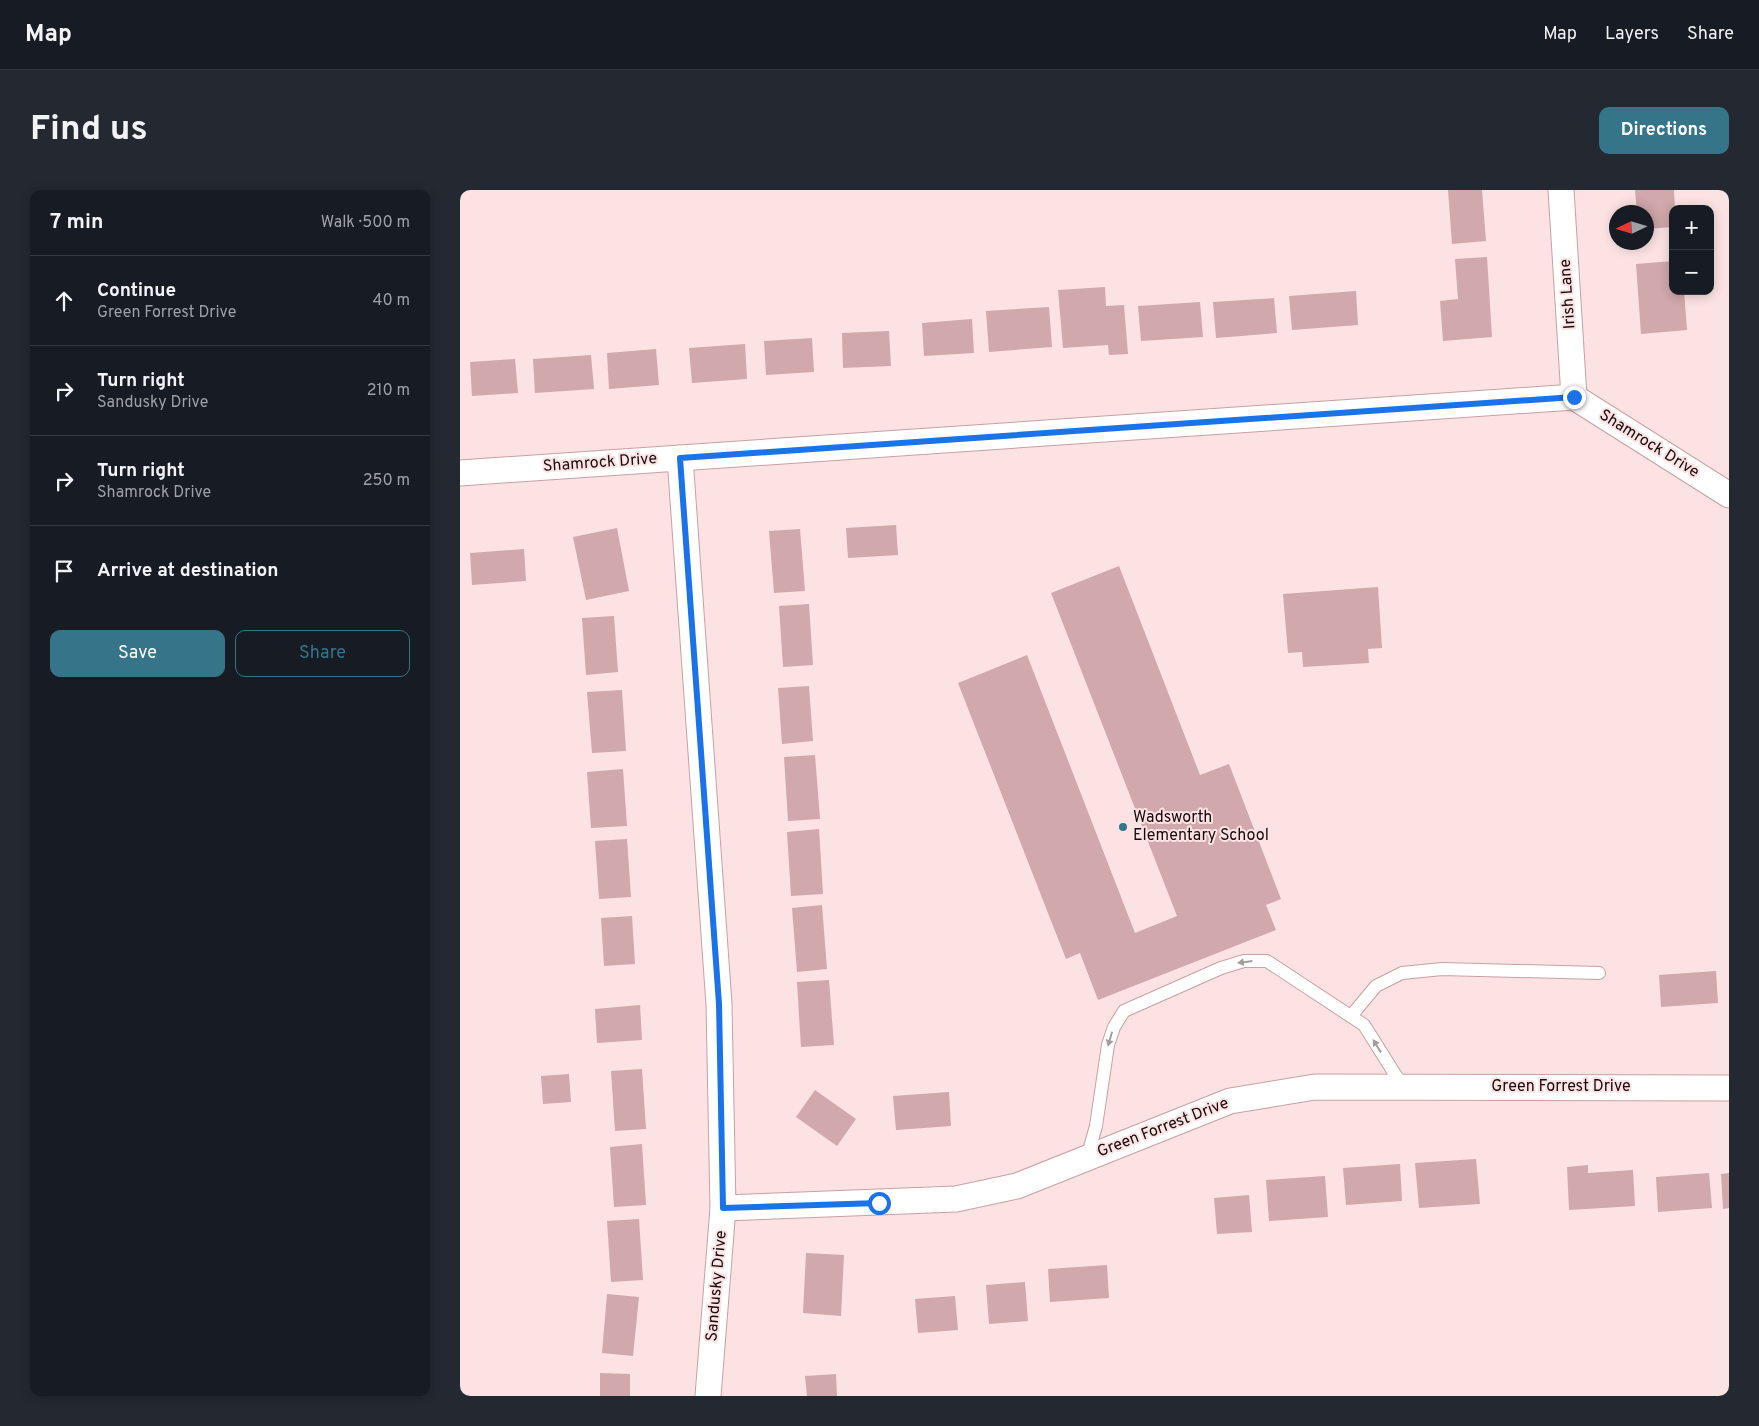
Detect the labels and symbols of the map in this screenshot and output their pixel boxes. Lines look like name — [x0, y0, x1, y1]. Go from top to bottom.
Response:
north arrow — [1609, 205, 1654, 250]
street label: Irish Lane — [1556, 258, 1580, 330]
route end — [1563, 386, 1586, 409]
street label: Shamrock Drive — [1595, 405, 1703, 483]
street label: Shamrock Drive — [542, 449, 658, 477]
place label: Wadsworth Elementary School — [1133, 808, 1269, 846]
marker: Wadsworth Elementary School — [1117, 821, 1129, 833]
one-way arrow — [1237, 958, 1253, 966]
one-way arrow — [1106, 1032, 1114, 1047]
one-way arrow — [1372, 1039, 1382, 1052]
street label: Green Forrest Drive — [1491, 1077, 1631, 1097]
street label: Green Forrest Drive — [1094, 1094, 1232, 1162]
route start — [868, 1192, 891, 1215]
street label: Sandusky Drive — [702, 1230, 732, 1342]

